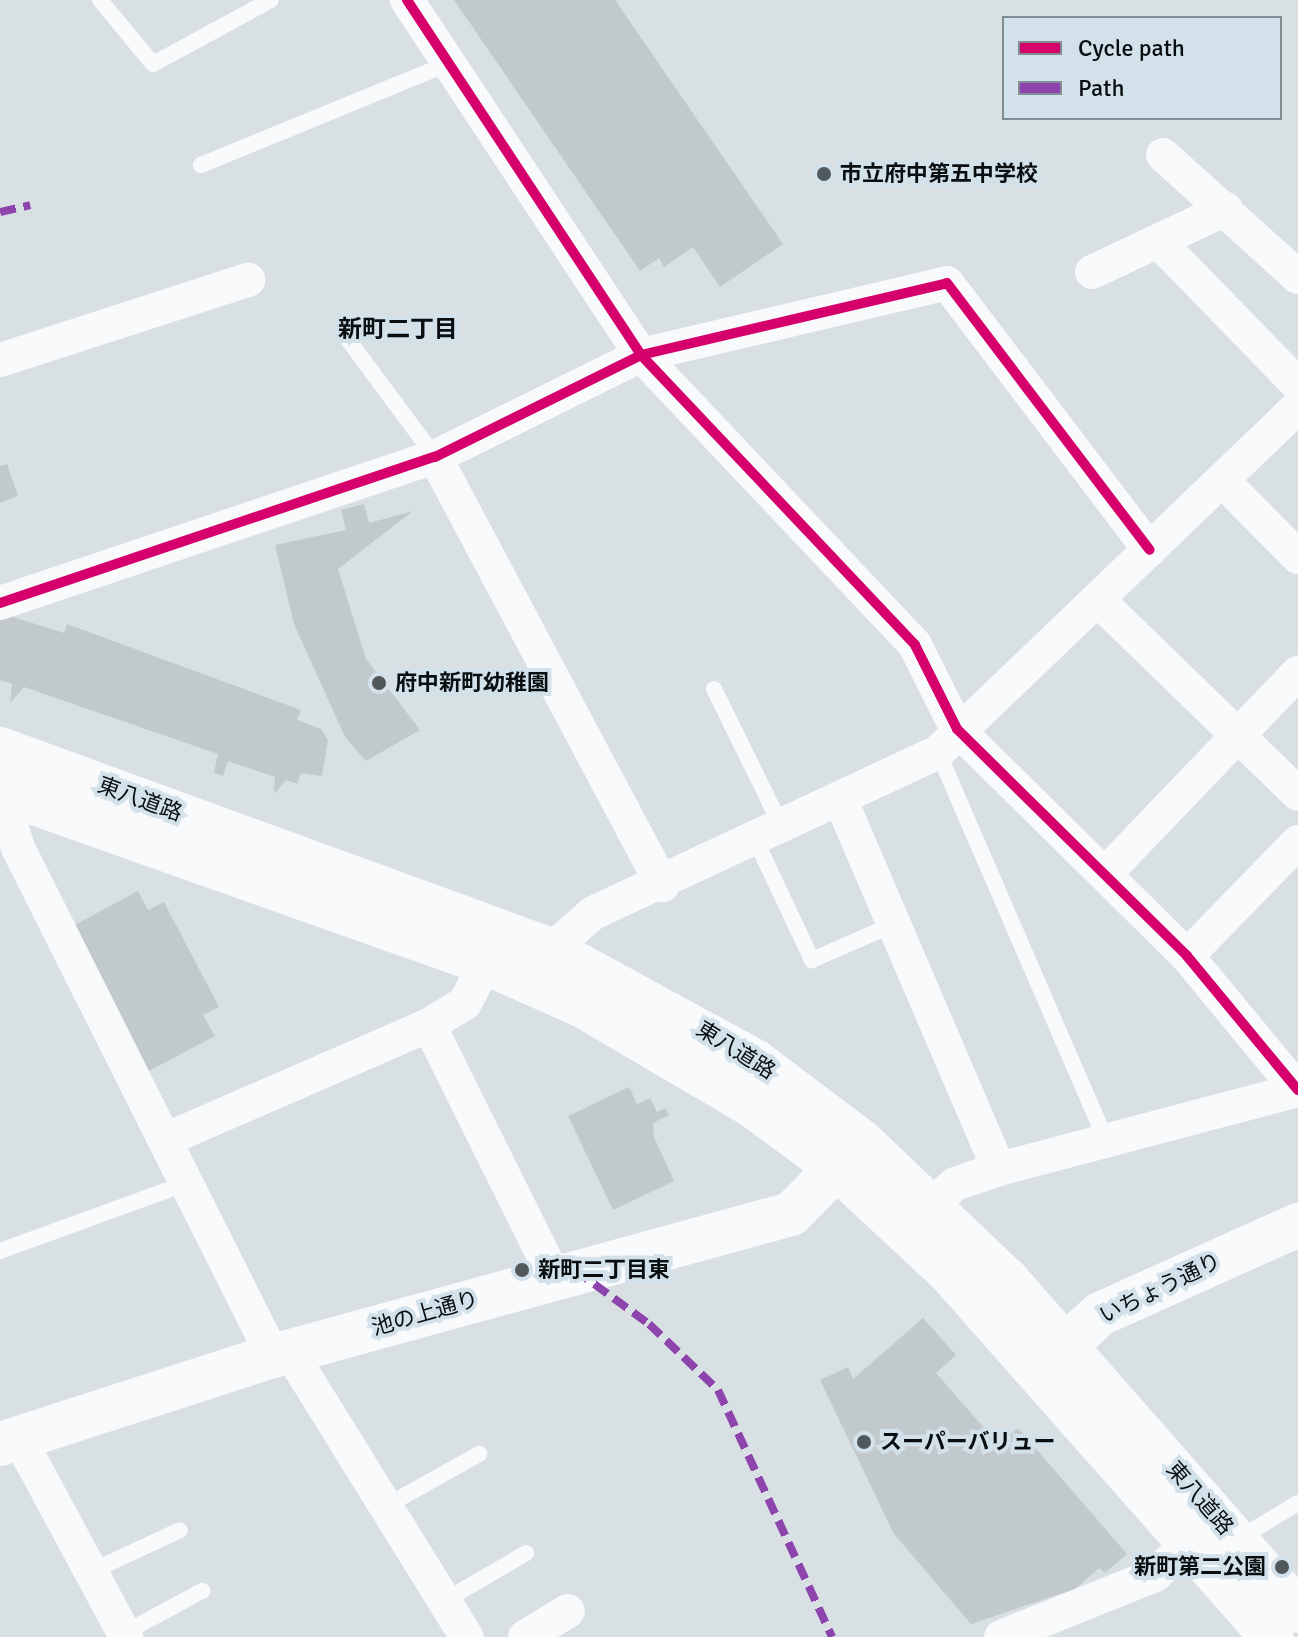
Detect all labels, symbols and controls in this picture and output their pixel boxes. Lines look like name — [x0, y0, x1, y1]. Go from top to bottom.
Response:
legend — [1002, 16, 1282, 120]
text: Cycle path — [1078, 33, 1185, 63]
text: Path — [1078, 73, 1124, 103]
place label: 市立府中第五中学校 — [840, 161, 1038, 187]
marker: 市立府中第五中学校 — [815, 165, 833, 183]
district label: 新町二丁目 — [338, 316, 458, 344]
place label: 府中新町幼稚園 — [395, 670, 549, 696]
marker: 府中新町幼稚園 — [370, 674, 388, 692]
street label: 東八道路 — [94, 772, 186, 826]
street label: 東八道路 — [692, 1015, 780, 1085]
street label: いちょう通り — [1095, 1247, 1225, 1329]
place label: 新町二丁目東 — [538, 1257, 670, 1283]
marker: 新町二丁目東 — [513, 1261, 531, 1279]
street label: 池の上通り — [368, 1285, 482, 1341]
place label: スーパーバリュー — [880, 1429, 1056, 1455]
marker: スーパーバリュー — [855, 1433, 873, 1451]
street label: 東八道路 — [1161, 1456, 1239, 1540]
place label: 新町第二公園 — [1134, 1554, 1266, 1580]
marker: 新町第二公園 — [1273, 1558, 1291, 1576]

